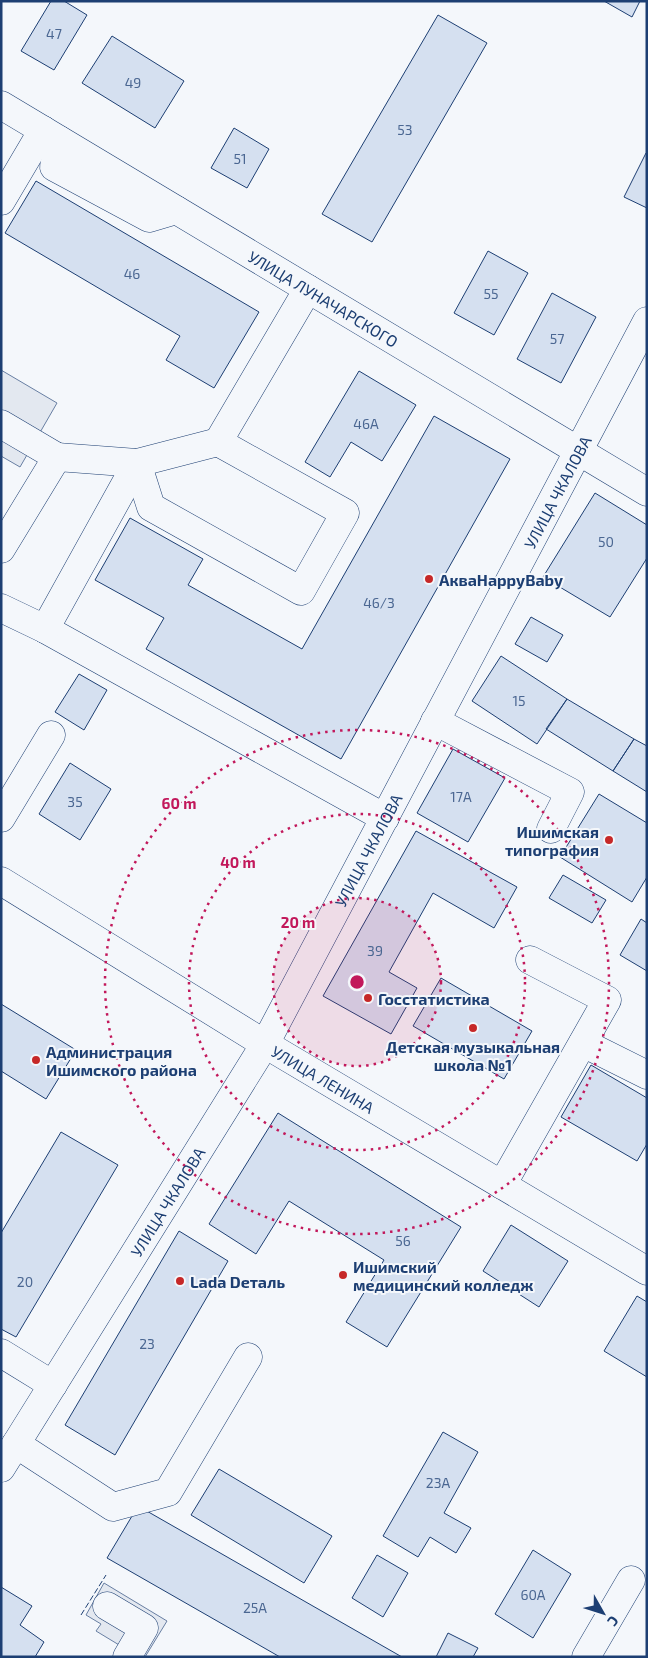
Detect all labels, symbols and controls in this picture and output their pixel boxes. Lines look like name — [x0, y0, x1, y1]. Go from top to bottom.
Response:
house number: 47 — [46, 25, 62, 42]
house number: 49 — [125, 74, 141, 91]
house number: 53 — [397, 121, 413, 138]
house number: 51 — [233, 150, 247, 167]
street label: УЛИЦА ЛУНАЧАРСКОГО — [245, 246, 402, 350]
house number: 46 — [124, 265, 140, 282]
house number: 55 — [483, 285, 499, 302]
house number: 57 — [550, 330, 564, 347]
house number: 46А — [353, 415, 379, 432]
street label: УЛИЦА ЧКАЛОВА — [519, 432, 594, 551]
house number: 50 — [598, 533, 614, 550]
place label: АкваHappyBaby — [439, 570, 563, 590]
marker: АкваHappyBaby — [423, 573, 435, 585]
house number: 46/3 — [363, 594, 395, 611]
house number: 15 — [512, 692, 526, 709]
house number: 17А — [450, 788, 472, 805]
street label: УЛИЦА ЧКАЛОВА — [330, 790, 405, 910]
house number: 35 — [67, 793, 83, 810]
text: 60 m — [162, 794, 196, 812]
place label: Ишимская типография — [505, 822, 599, 859]
marker: Ишимская типография — [603, 834, 615, 846]
text: 40 m — [220, 853, 256, 871]
text: 20 m — [281, 913, 315, 931]
house number: 39 — [367, 942, 383, 959]
centre of rings — [348, 973, 366, 991]
place label: Госстатистика — [378, 989, 490, 1008]
marker: Госстатистика — [362, 992, 374, 1004]
marker: Детская музыкальная школа №1 — [467, 1022, 479, 1034]
place label: Детская музыкальная школа №1 — [386, 1037, 560, 1074]
street label: УЛИЦА ЛЕНИНА — [268, 1041, 378, 1116]
place label: Администрация Ишимского района — [46, 1042, 197, 1079]
marker: Администрация Ишимского района — [30, 1054, 42, 1066]
street label: УЛИЦА ЧКАЛОВА — [126, 1143, 208, 1260]
house number: 56 — [395, 1232, 411, 1249]
place label: Ишимский медицинский колледж — [353, 1257, 533, 1294]
marker: Ишимский медицинский колледж — [337, 1269, 349, 1281]
place label: Lada Dеталь — [190, 1272, 285, 1291]
house number: 20 — [17, 1273, 33, 1290]
marker: Lada Dеталь — [174, 1275, 186, 1287]
house number: 23 — [139, 1335, 155, 1352]
house number: 23А — [426, 1474, 450, 1491]
house number: 60А — [520, 1586, 546, 1603]
north arrow — [578, 1588, 628, 1638]
house number: 25А — [243, 1599, 267, 1616]
text: С — [604, 1613, 623, 1630]

